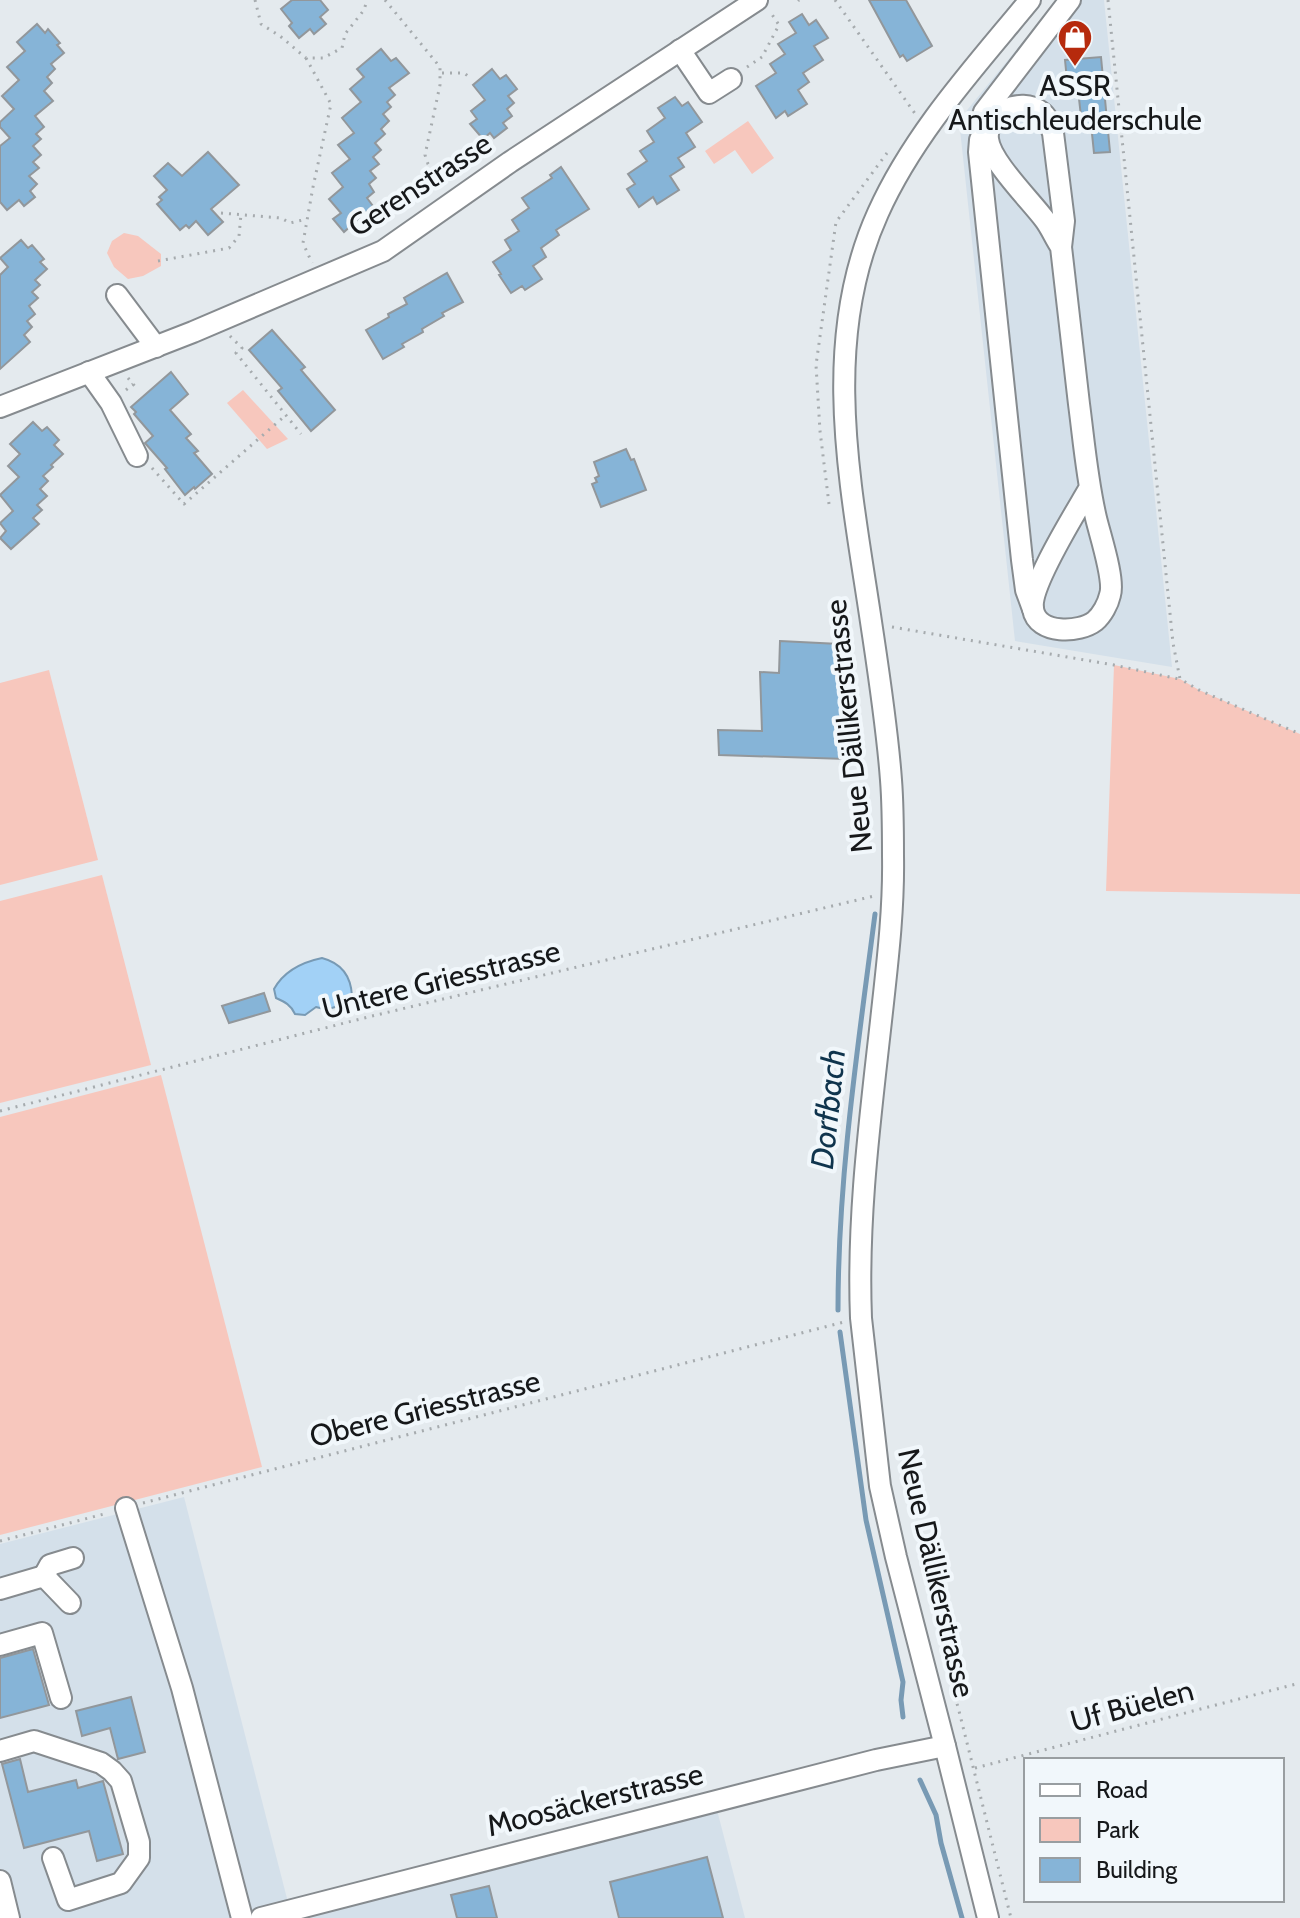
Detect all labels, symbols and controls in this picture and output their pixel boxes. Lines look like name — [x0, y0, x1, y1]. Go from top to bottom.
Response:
shop icon: ASSR Antischleuderschule — [1056, 18, 1094, 68]
place label: ASSR Antischleuderschule — [948, 67, 1202, 138]
street label: Gerenstrasse — [341, 125, 498, 244]
street label: Neue Dällikerstrasse — [817, 598, 880, 854]
street label: Untere Griesstrasse — [318, 932, 564, 1027]
water label: Dorfbach — [802, 1047, 853, 1171]
street label: Obere Griesstrasse — [306, 1362, 544, 1455]
street label: Neue Dällikerstrasse — [890, 1445, 983, 1701]
street label: Uf Büelen — [1066, 1671, 1198, 1740]
street label: Moosäckerstrasse — [483, 1755, 707, 1844]
legend — [1024, 1758, 1284, 1902]
text: Road — [1096, 1775, 1148, 1804]
text: Park — [1096, 1815, 1139, 1844]
text: Building — [1096, 1855, 1178, 1884]

